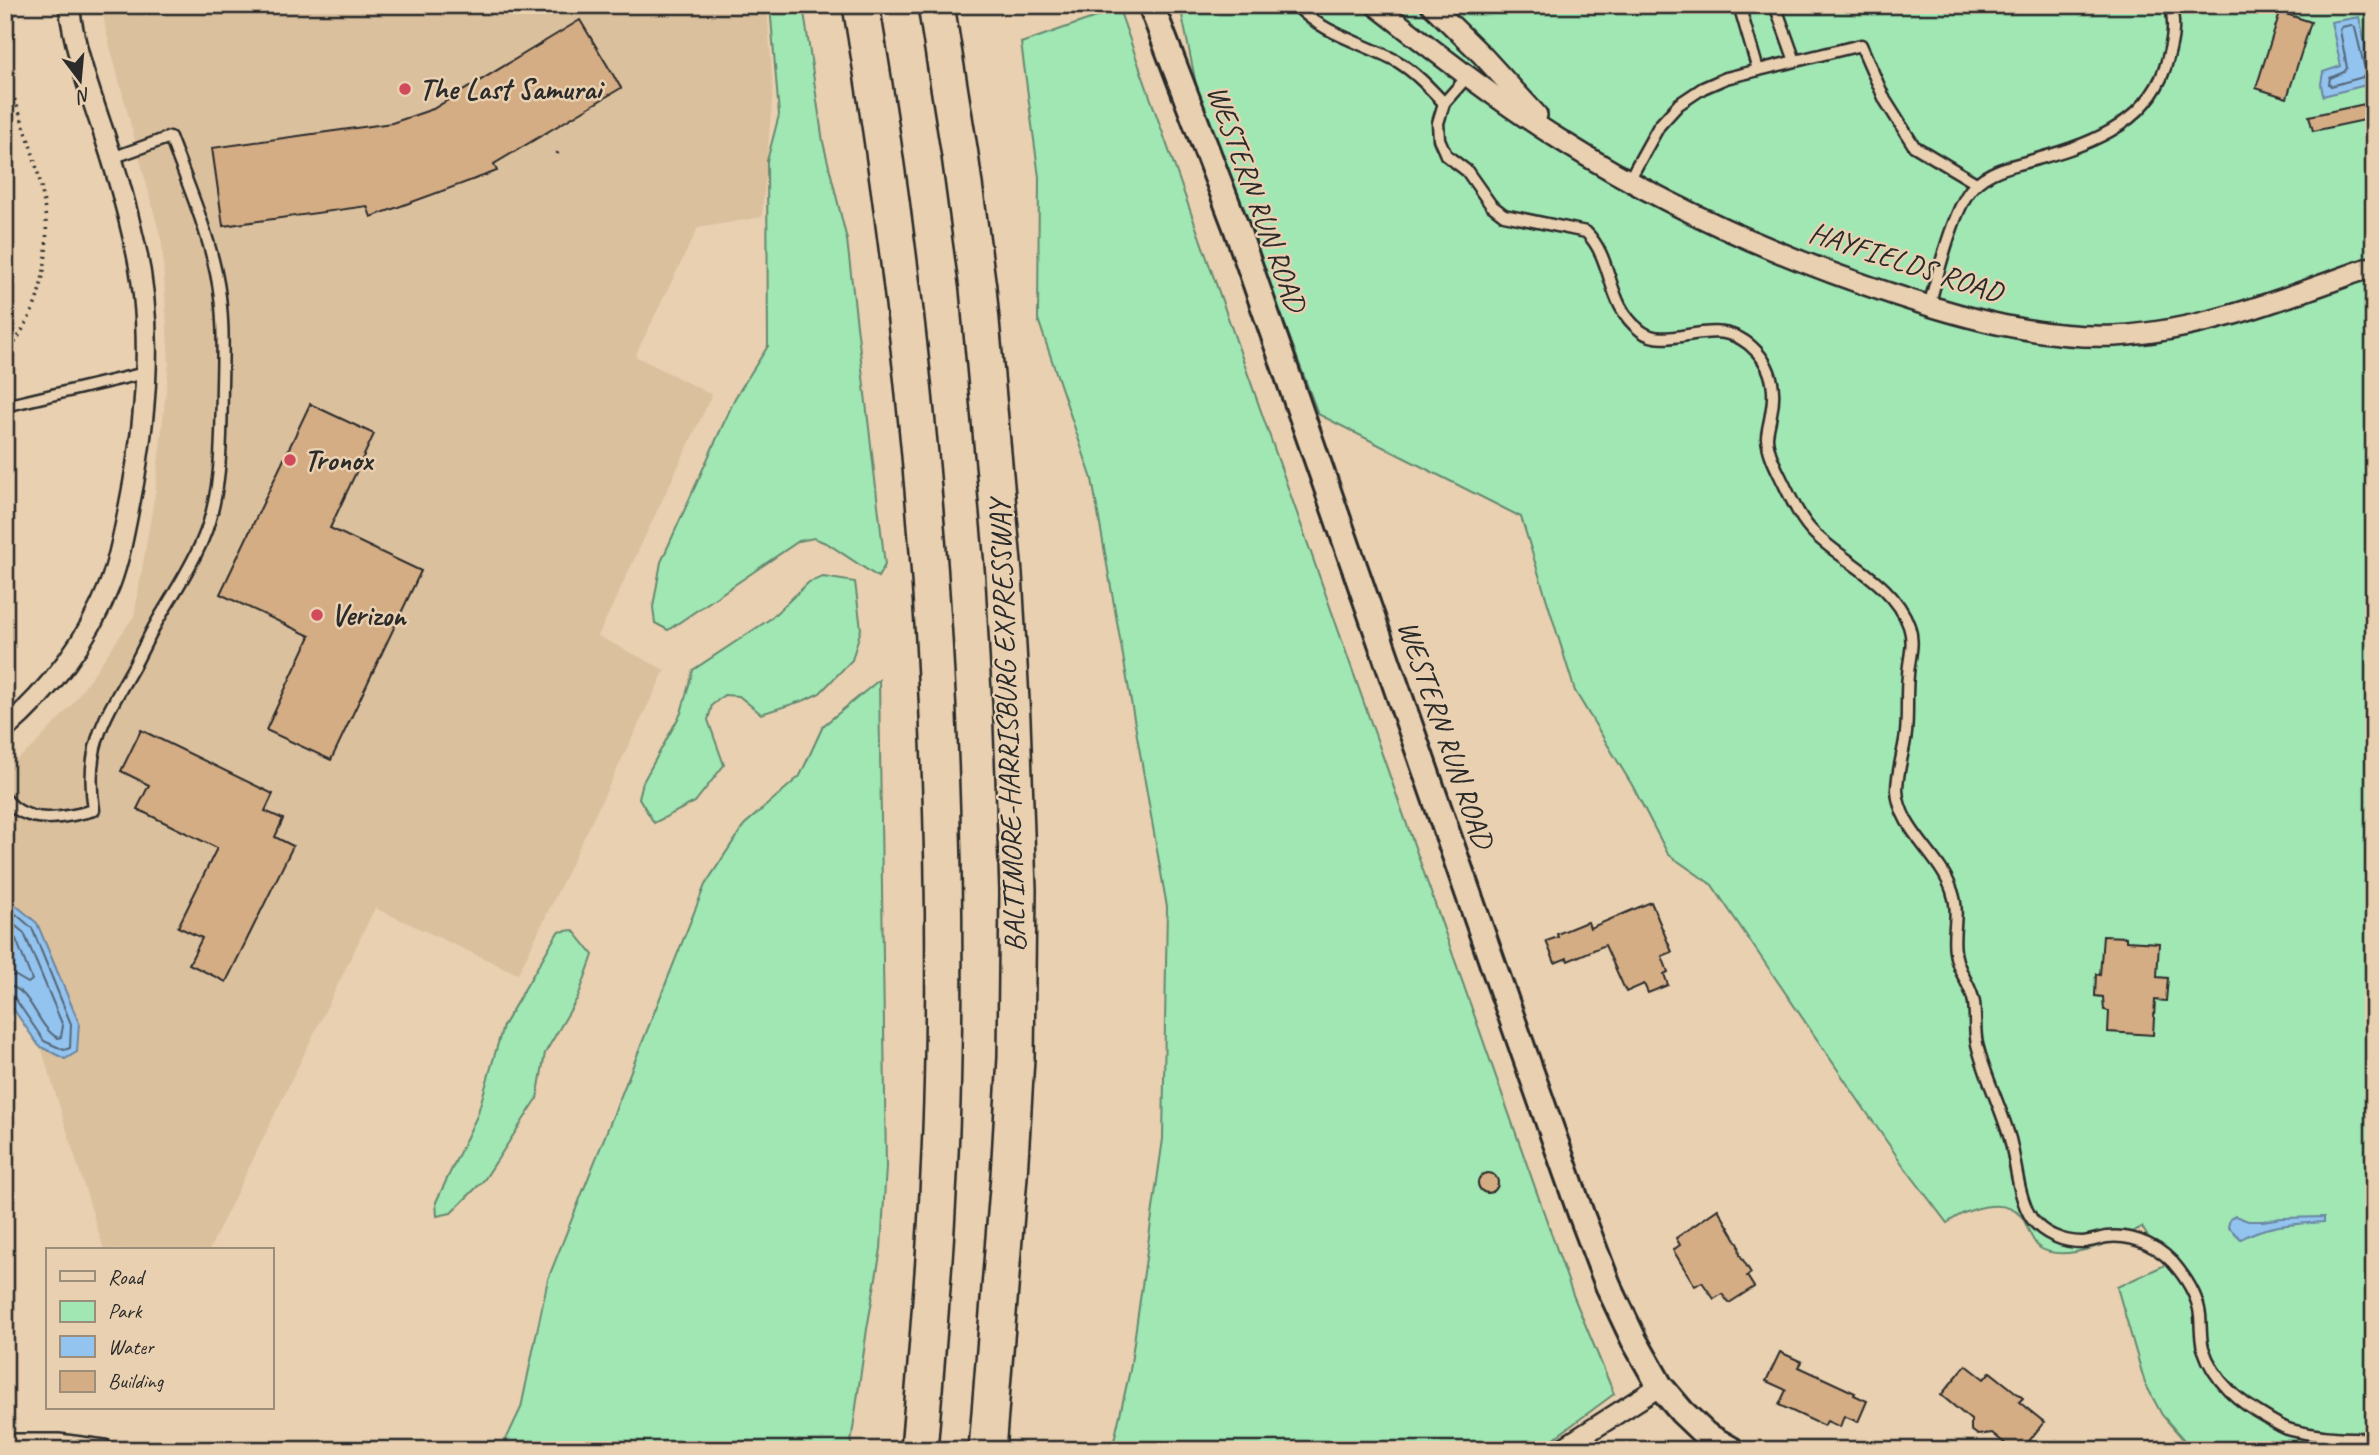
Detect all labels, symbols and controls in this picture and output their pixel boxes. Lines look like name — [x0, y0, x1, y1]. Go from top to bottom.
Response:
north arrow — [46, 46, 116, 116]
place label: The Last Samurai — [419, 70, 605, 108]
street label: WESTERN RUN ROAD — [1198, 80, 1316, 319]
marker: The Last Samurai — [397, 81, 413, 97]
text: N — [72, 82, 93, 109]
street label: HAYFIELDS ROAD — [1804, 213, 2010, 312]
place label: Tronox — [304, 441, 375, 479]
marker: Tronox — [282, 452, 298, 468]
street label: BALTIMORE-HARRISBURG EXPRESSWAY — [980, 494, 1034, 953]
place label: Verizon — [331, 596, 408, 634]
marker: Verizon — [309, 607, 325, 623]
street label: WESTERN RUN ROAD — [1389, 615, 1504, 855]
legend — [46, 1248, 273, 1410]
text: Road — [108, 1264, 147, 1290]
text: Park — [108, 1298, 143, 1324]
text: Water — [108, 1334, 155, 1360]
text: Building — [108, 1368, 165, 1394]

